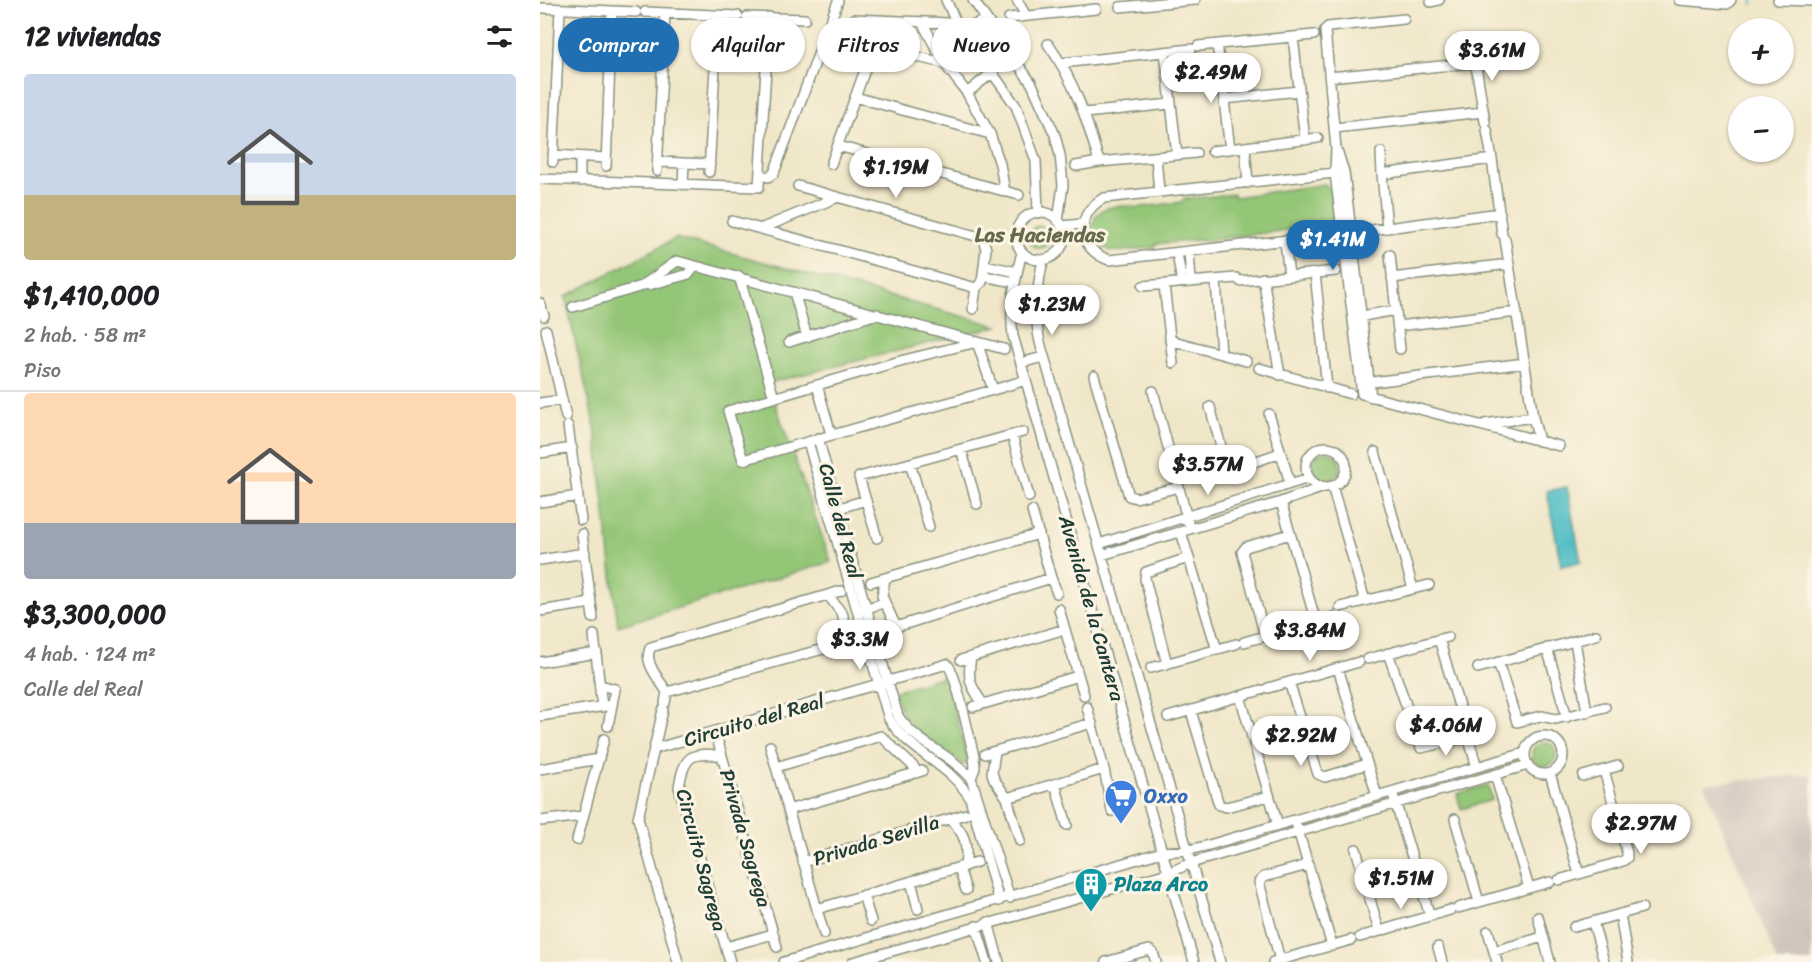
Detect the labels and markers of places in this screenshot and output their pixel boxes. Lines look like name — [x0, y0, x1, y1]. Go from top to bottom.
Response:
pin: $3.61M — [1443, 31, 1541, 82]
pin: $2.49M — [1162, 53, 1260, 104]
pin: $1.19M — [847, 148, 945, 199]
pin: $1.41M — [1284, 220, 1382, 271]
pin: $1.23M — [1003, 285, 1101, 336]
pin: $3.57M — [1159, 445, 1257, 496]
pin: $3.84M — [1261, 611, 1359, 662]
pin: $3.3M — [818, 620, 902, 671]
pin: $4.06M — [1397, 706, 1495, 757]
pin: $2.92M — [1252, 716, 1350, 767]
supermarket icon: Oxxo — [1103, 778, 1139, 825]
place label: Oxxo — [1144, 779, 1188, 814]
pin: $2.97M — [1592, 804, 1690, 855]
pin: $1.51M — [1352, 859, 1450, 910]
building icon: Plaza Arco — [1073, 866, 1109, 913]
place label: Plaza Arco — [1114, 867, 1208, 902]

